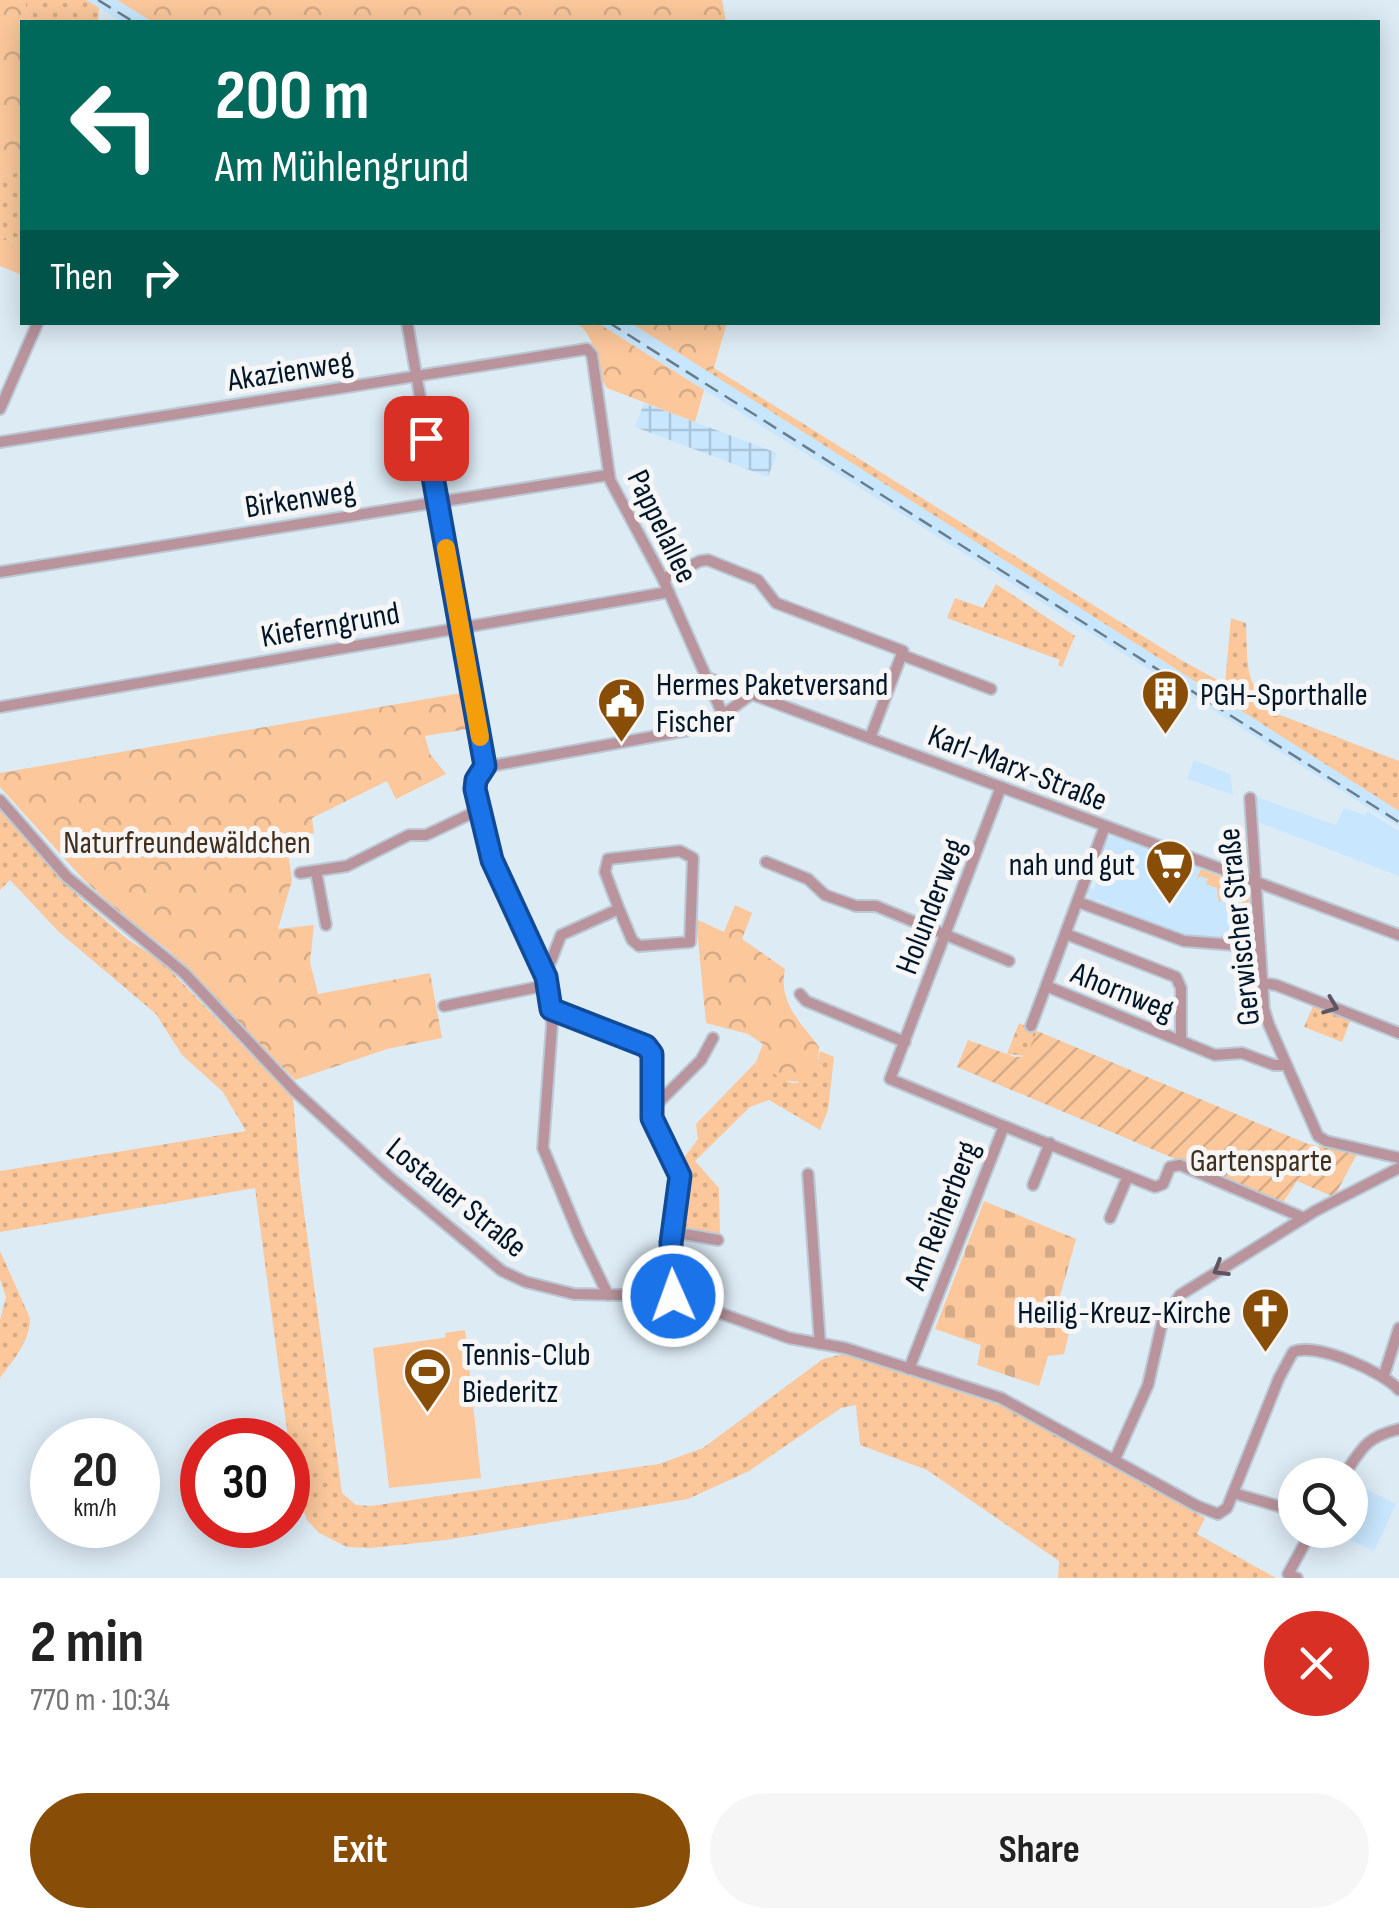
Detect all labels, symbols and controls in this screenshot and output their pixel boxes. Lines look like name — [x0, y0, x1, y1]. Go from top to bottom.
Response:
text: 200 m — [215, 55, 370, 139]
icon: left — [50, 60, 180, 190]
text: Am Mühlengrund — [215, 140, 469, 195]
icon: right — [133, 250, 188, 305]
text: Then — [50, 255, 113, 300]
street label: Akazienweg — [224, 342, 356, 401]
pin — [384, 396, 469, 481]
icon: arrive — [399, 411, 454, 466]
street label: Pappelallee — [618, 464, 706, 589]
street label: Birkenweg — [242, 472, 358, 527]
street label: Kieferngrund — [258, 594, 403, 657]
place label: Hermes Paketversand Fischer — [656, 666, 888, 742]
building icon: PGH-Sporthalle — [1139, 668, 1191, 736]
public building icon: Hermes Paketversand Fischer — [595, 676, 647, 744]
place label: PGH-Sporthalle — [1200, 676, 1368, 715]
street label: Karl-Marx-Straße — [923, 716, 1112, 820]
park label: Naturfreundewäldchen — [63, 824, 311, 863]
street label: Gerwischer Straße — [1210, 826, 1269, 1028]
street label: Holunderweg — [888, 833, 975, 980]
supermarket icon: nah und gut — [1144, 838, 1196, 906]
place label: nah und gut — [1009, 846, 1135, 885]
street label: Ahornweg — [1064, 954, 1180, 1031]
one-way arrow — [1321, 994, 1339, 1014]
street label: Lostauer Straße — [378, 1130, 534, 1267]
street label: Am Reiherberg — [896, 1136, 989, 1296]
park label: Gartensparte — [1190, 1142, 1332, 1181]
position arrow — [621, 1244, 725, 1348]
one-way arrow — [1213, 1257, 1231, 1276]
church icon: Heilig-Kreuz-Kirche — [1240, 1286, 1292, 1354]
place label: Heilig-Kreuz-Kirche — [1017, 1294, 1231, 1333]
place label: Tennis-Club Biederitz — [462, 1336, 590, 1412]
sports icon: Tennis-Club Biederitz — [401, 1346, 453, 1414]
speed limit sign: 30 — [180, 1418, 310, 1548]
text: 20 — [72, 1441, 118, 1501]
map controls — [1278, 1458, 1368, 1548]
button: search — [1278, 1458, 1368, 1548]
text: km/h — [73, 1493, 117, 1524]
text: 2 min — [30, 1607, 144, 1679]
button: close — [1264, 1611, 1369, 1716]
text: 770 m · 10:34 — [30, 1681, 170, 1720]
button: Exit — [30, 1793, 690, 1908]
button: Share — [710, 1793, 1369, 1908]

